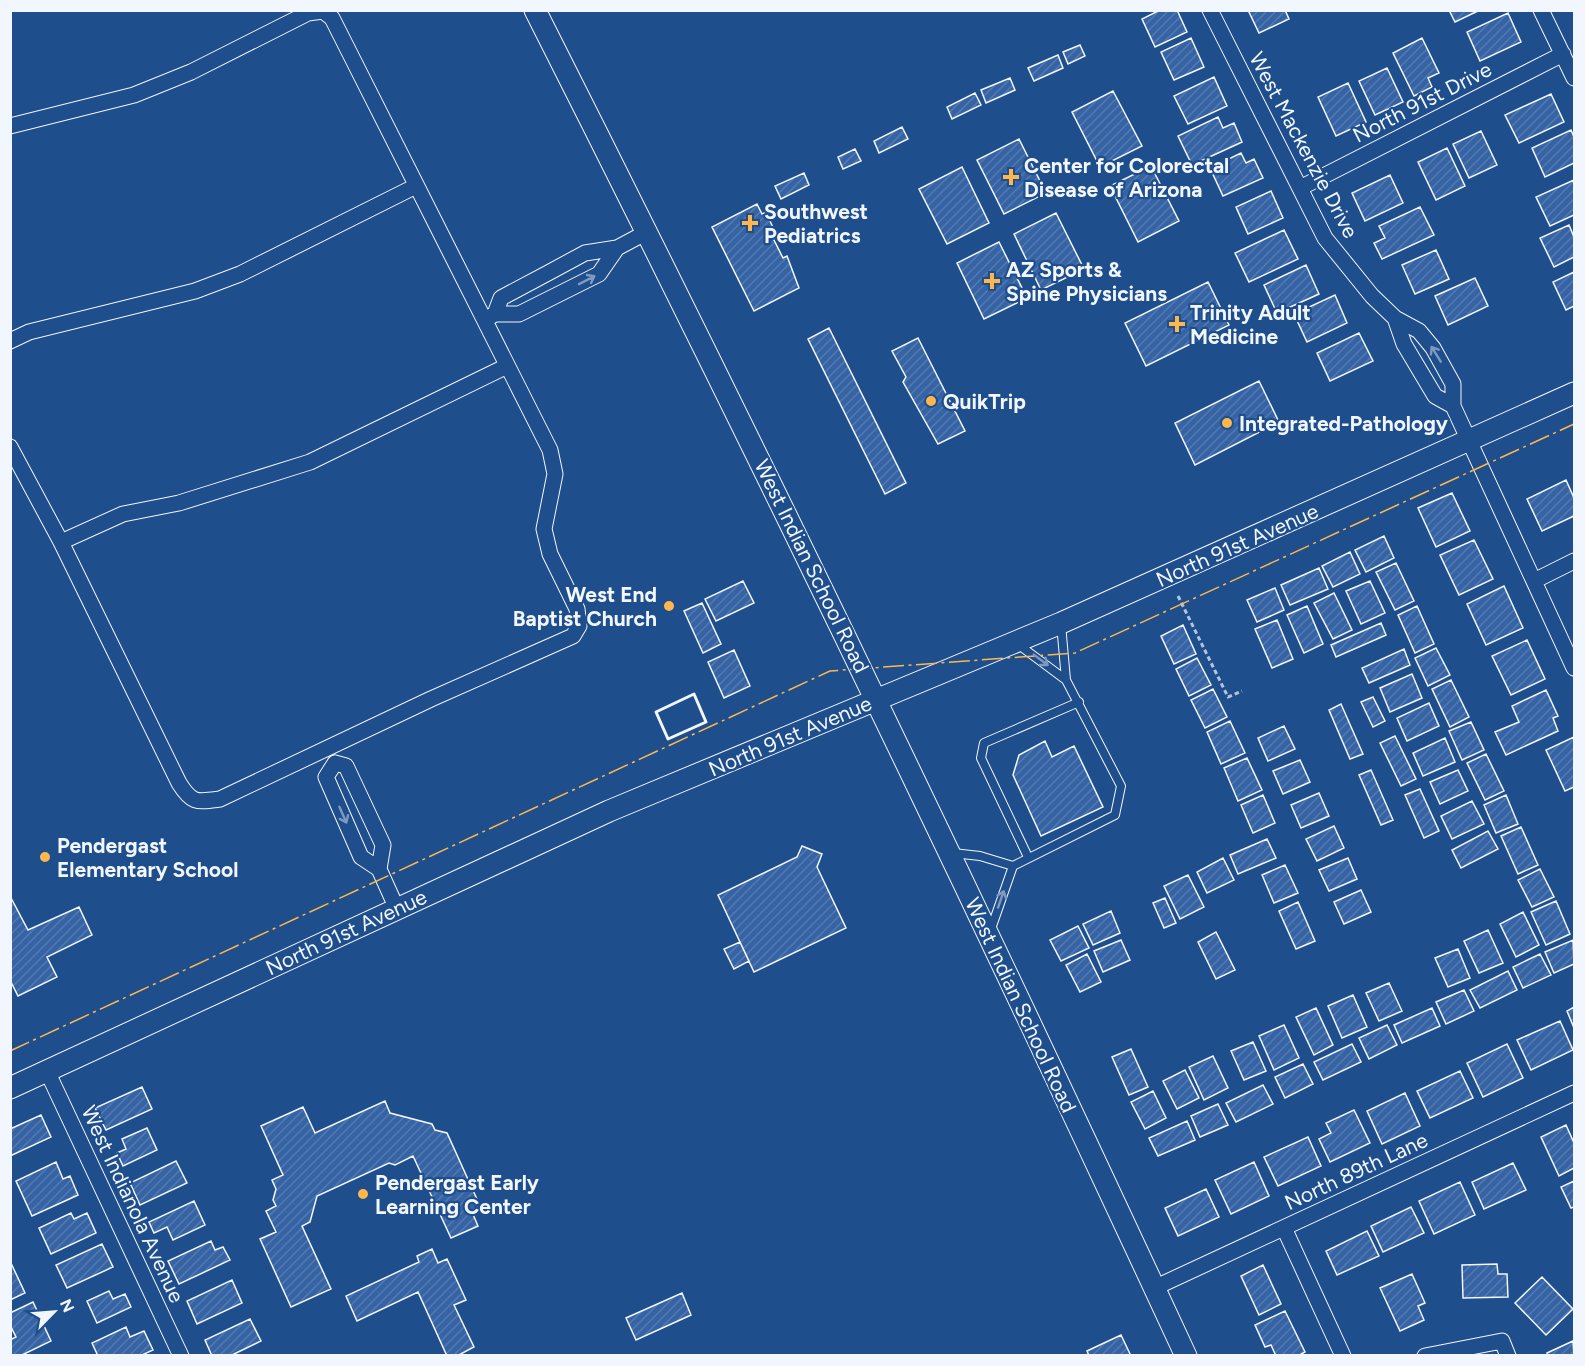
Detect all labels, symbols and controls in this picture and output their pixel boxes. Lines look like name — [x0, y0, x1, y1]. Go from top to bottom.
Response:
street label: West Mackenzie Drive — [1244, 48, 1364, 242]
street label: North 91st Drive — [1348, 56, 1496, 148]
place label: Center for Colorectal Disease of Arizona — [1024, 153, 1229, 202]
marker: Center for Colorectal Disease of Arizona — [1002, 168, 1020, 186]
place label: Southwest Pediatrics — [764, 199, 868, 248]
marker: Southwest Pediatrics — [741, 214, 759, 232]
place label: AZ Sports & Spine Physicians — [1006, 257, 1167, 306]
marker: AZ Sports & Spine Physicians — [983, 272, 1001, 290]
one-way arrow — [578, 274, 595, 286]
place label: Trinity Adult Medicine — [1190, 300, 1311, 349]
marker: Trinity Adult Medicine — [1168, 315, 1186, 333]
one-way arrow — [1430, 346, 1442, 363]
place label: QuikTrip — [943, 389, 1026, 414]
marker: QuikTrip — [924, 394, 938, 408]
place label: Integrated-Pathology — [1239, 411, 1449, 436]
marker: Integrated-Pathology — [1220, 416, 1234, 430]
street label: West Indian School Road — [749, 455, 875, 677]
street label: North 91st Avenue — [1152, 498, 1322, 592]
place label: West End Baptist Church — [513, 582, 657, 631]
marker: West End Baptist Church — [662, 599, 676, 613]
one-way arrow — [1032, 654, 1048, 667]
street label: North 91st Avenue — [705, 690, 875, 782]
one-way arrow — [337, 806, 349, 824]
place label: Pendergast Elementary School — [57, 833, 238, 882]
marker: Pendergast Elementary School — [38, 850, 52, 864]
street label: North 91st Avenue — [261, 884, 431, 980]
one-way arrow — [996, 890, 1007, 909]
street label: West Indian School Road — [960, 894, 1082, 1116]
street label: West Indianola Avenue — [76, 1102, 190, 1306]
street label: North 89th Lane — [1281, 1127, 1431, 1215]
place label: Pendergast Early Learning Center — [375, 1170, 540, 1219]
marker: Pendergast Early Learning Center — [356, 1187, 370, 1201]
north arrow — [24, 1282, 84, 1342]
text: N — [56, 1296, 78, 1315]

